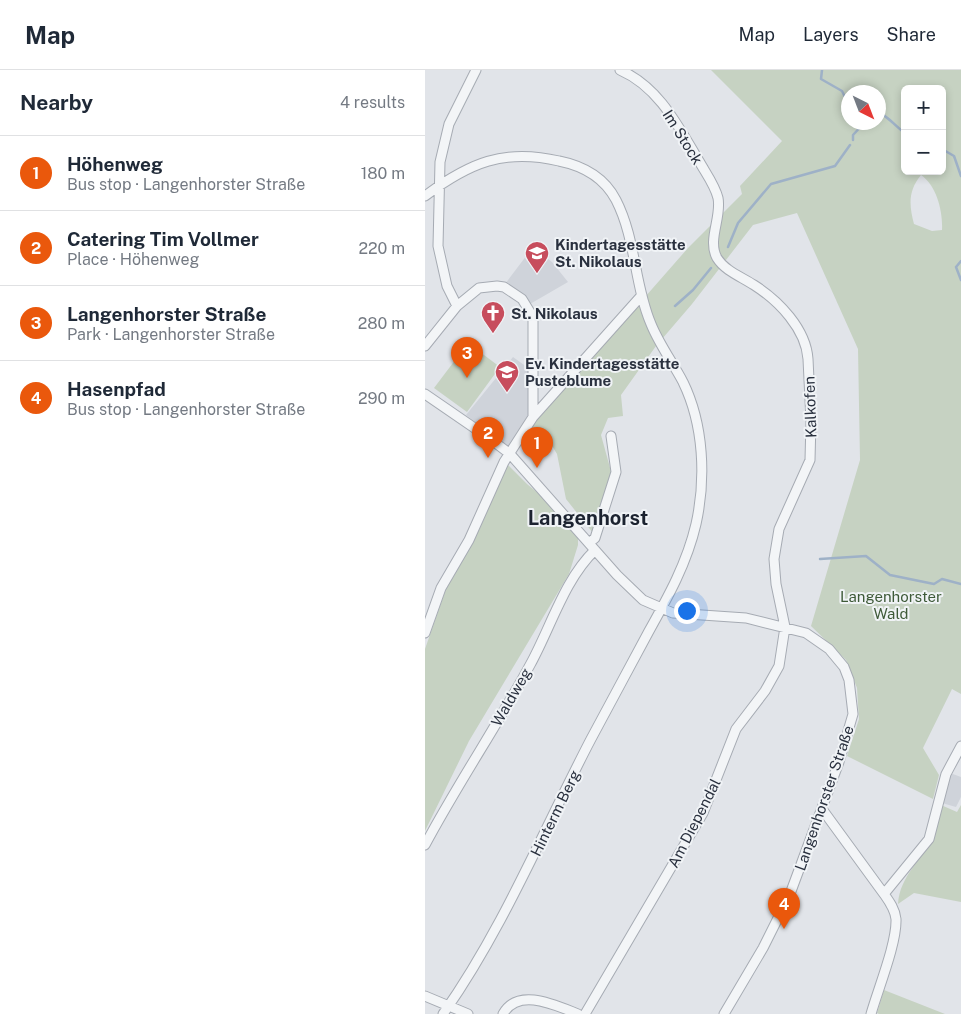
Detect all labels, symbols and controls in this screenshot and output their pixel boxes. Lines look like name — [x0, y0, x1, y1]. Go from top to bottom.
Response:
text: Map — [25, 21, 75, 49]
text: Map — [739, 24, 775, 45]
text: Layers — [803, 24, 859, 45]
text: Share — [887, 24, 936, 45]
north arrow — [841, 85, 886, 130]
map controls — [901, 85, 946, 175]
button: + — [901, 85, 946, 130]
text: Nearby — [20, 90, 93, 115]
text: 4 results — [340, 93, 405, 112]
street label: Im Stock — [660, 107, 706, 167]
button: − — [901, 130, 946, 175]
text: Höhenweg — [67, 153, 163, 175]
text: 1 — [33, 164, 39, 183]
text: 180 m — [361, 164, 405, 183]
text: Bus stop · Langenhorster Straße — [67, 175, 305, 194]
text: Catering Tim Vollmer — [67, 228, 259, 250]
place label: Kindertagesstätte St. Nikolaus — [555, 236, 686, 270]
text: 2 — [31, 239, 41, 258]
text: 220 m — [358, 239, 405, 258]
school or university icon: Kindertagesstätte St. Nikolaus — [524, 240, 550, 274]
text: Place · Höhenweg — [67, 250, 199, 269]
church icon: St. Nikolaus — [480, 300, 506, 334]
text: Langenhorster Straße — [67, 303, 266, 325]
place label: St. Nikolaus — [511, 305, 598, 322]
text: 3 — [31, 314, 41, 333]
text: 280 m — [358, 314, 405, 333]
text: Park · Langenhorster Straße — [67, 325, 275, 344]
pin: 3 — [451, 337, 483, 378]
place label: Ev. Kindertagesstätte Pusteblume — [525, 355, 679, 389]
school or university icon: Ev. Kindertagesstätte Pusteblume — [494, 359, 520, 393]
street label: Kalkofen — [800, 376, 820, 438]
text: Hasenpfad — [67, 378, 166, 400]
text: 4 — [31, 389, 41, 408]
text: 290 m — [358, 389, 405, 408]
text: Bus stop · Langenhorster Straße — [67, 400, 305, 419]
pin: 2 — [472, 417, 504, 458]
pin: 1 — [521, 427, 553, 468]
district label: Langenhorst — [528, 506, 648, 530]
park label: Langenhorster Wald — [840, 588, 942, 622]
your location — [674, 598, 700, 624]
street label: Waldweg — [488, 665, 534, 729]
street label: Langenhorster Straße — [791, 723, 857, 873]
street label: Hinterm Berg — [527, 767, 583, 859]
street label: Am Diependal — [664, 776, 724, 870]
pin: 4 — [768, 888, 800, 929]

